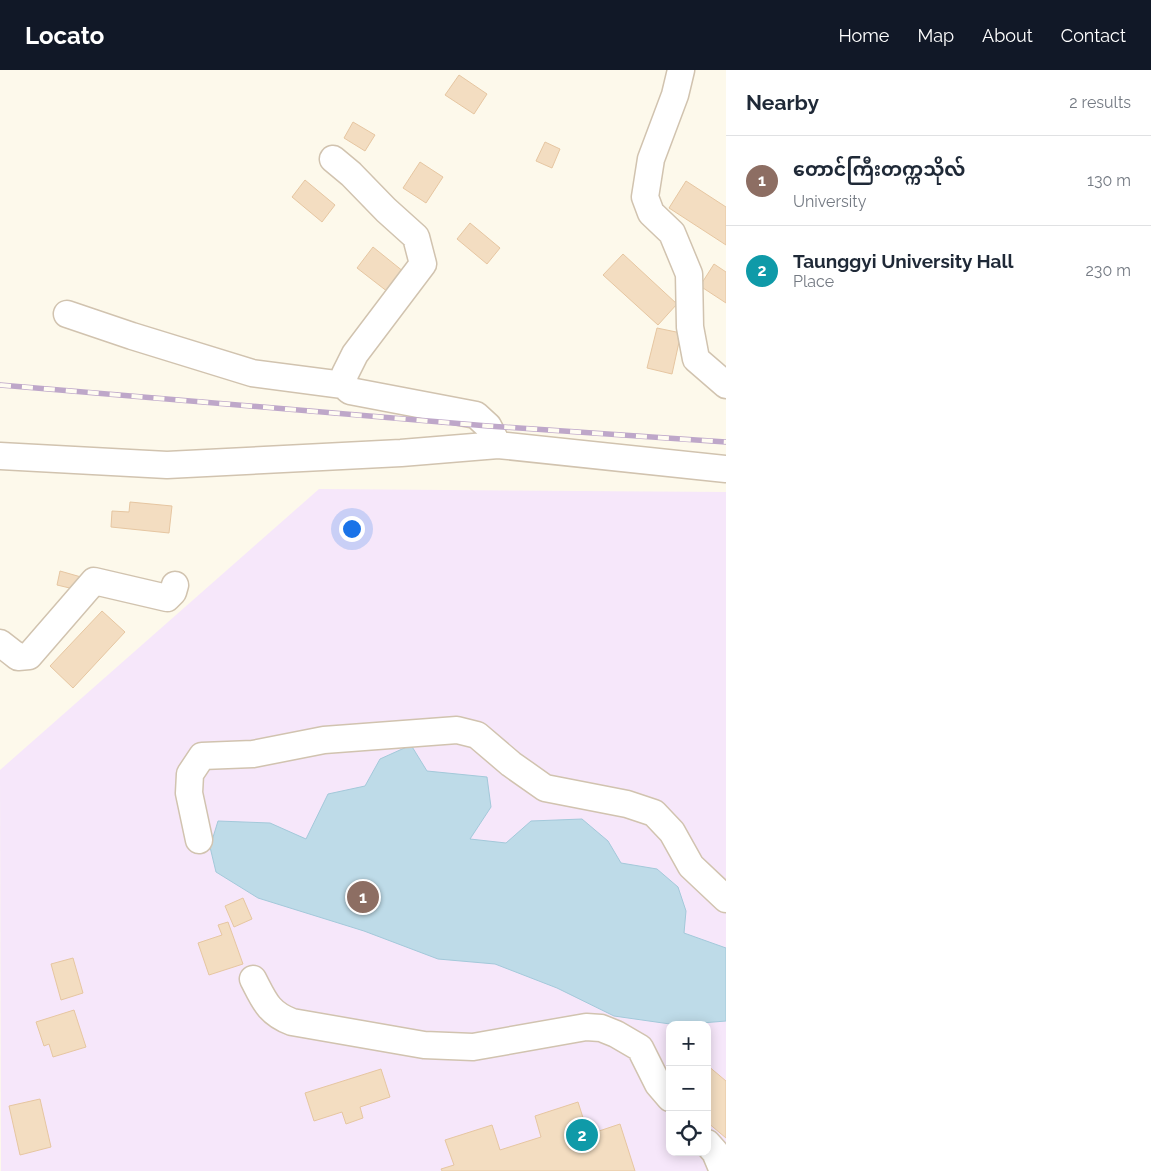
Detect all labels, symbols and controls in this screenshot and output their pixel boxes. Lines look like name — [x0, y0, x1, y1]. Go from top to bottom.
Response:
text: Locato — [25, 21, 104, 50]
text: Home — [838, 25, 889, 46]
text: Map — [917, 25, 954, 46]
text: About — [982, 25, 1033, 46]
text: Contact — [1061, 25, 1126, 46]
text: Nearby — [746, 90, 819, 115]
text: 2 results — [1069, 93, 1131, 112]
text: တောင်ကြီးတက္ကသိုလ် — [793, 158, 965, 180]
text: 1 — [758, 171, 766, 190]
text: 130 m — [1087, 171, 1131, 190]
text: University — [793, 192, 866, 211]
text: Taunggyi University Hall — [793, 250, 1013, 272]
text: 2 — [757, 261, 767, 280]
text: 230 m — [1086, 261, 1131, 280]
text: Place — [793, 272, 834, 291]
your location — [339, 516, 365, 542]
pin: 1 — [347, 878, 379, 916]
map controls — [666, 1021, 711, 1156]
button: + — [666, 1021, 711, 1066]
button: − — [666, 1066, 711, 1111]
button: locate — [666, 1111, 711, 1156]
pin: 2 — [566, 1116, 598, 1154]

